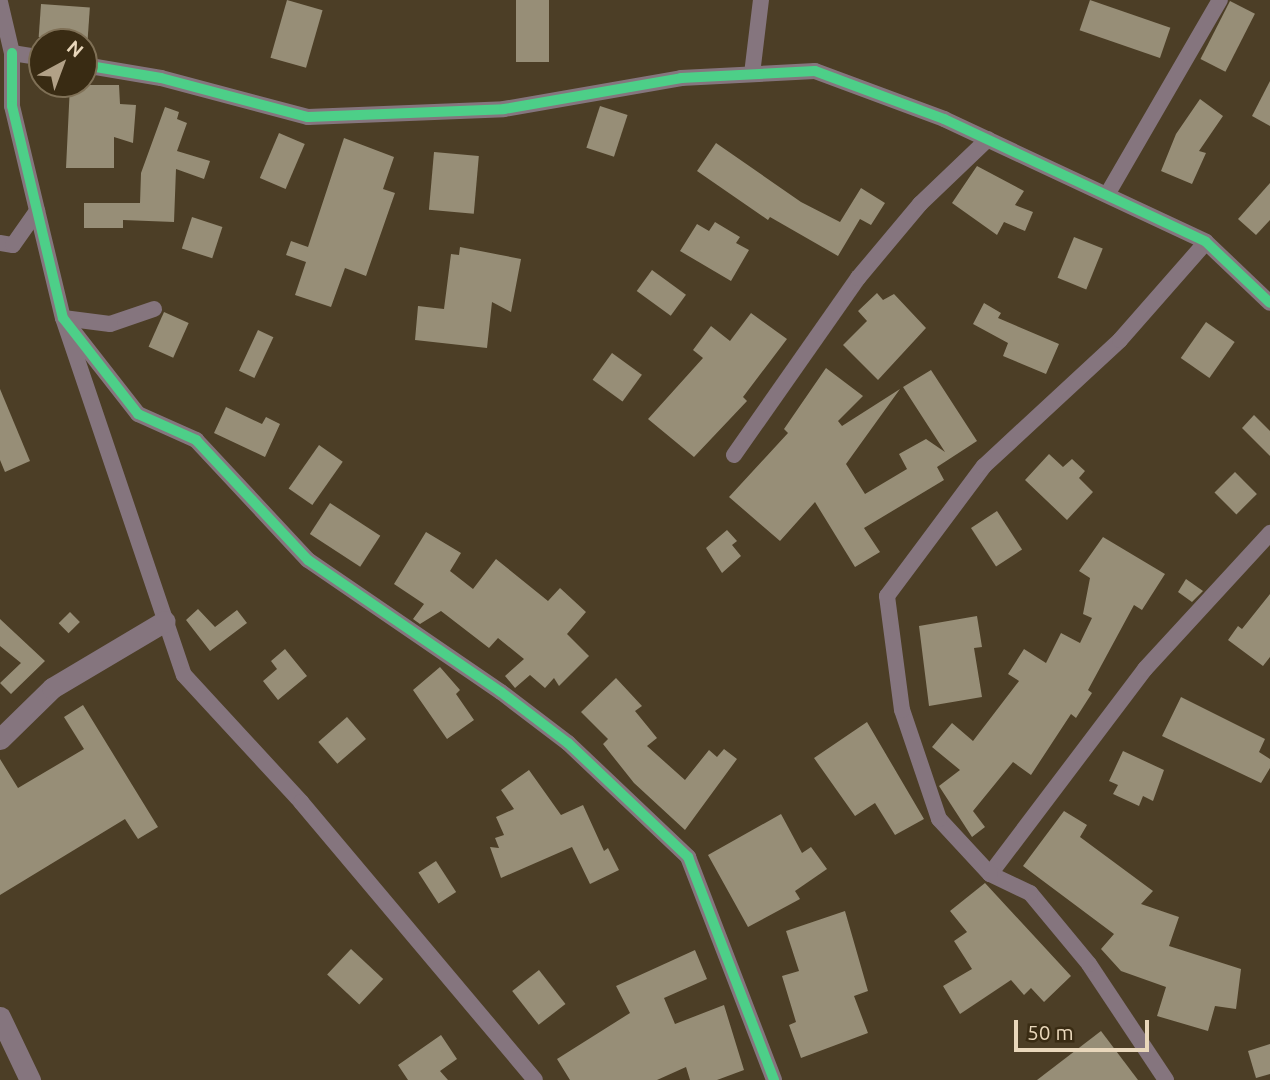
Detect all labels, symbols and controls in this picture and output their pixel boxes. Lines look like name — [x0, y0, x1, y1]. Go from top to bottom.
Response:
north arrow — [28, 28, 98, 98]
text: N — [63, 36, 88, 62]
scale bar — [1018, 1006, 1153, 1050]
text: 50 m — [1027, 1020, 1074, 1044]

